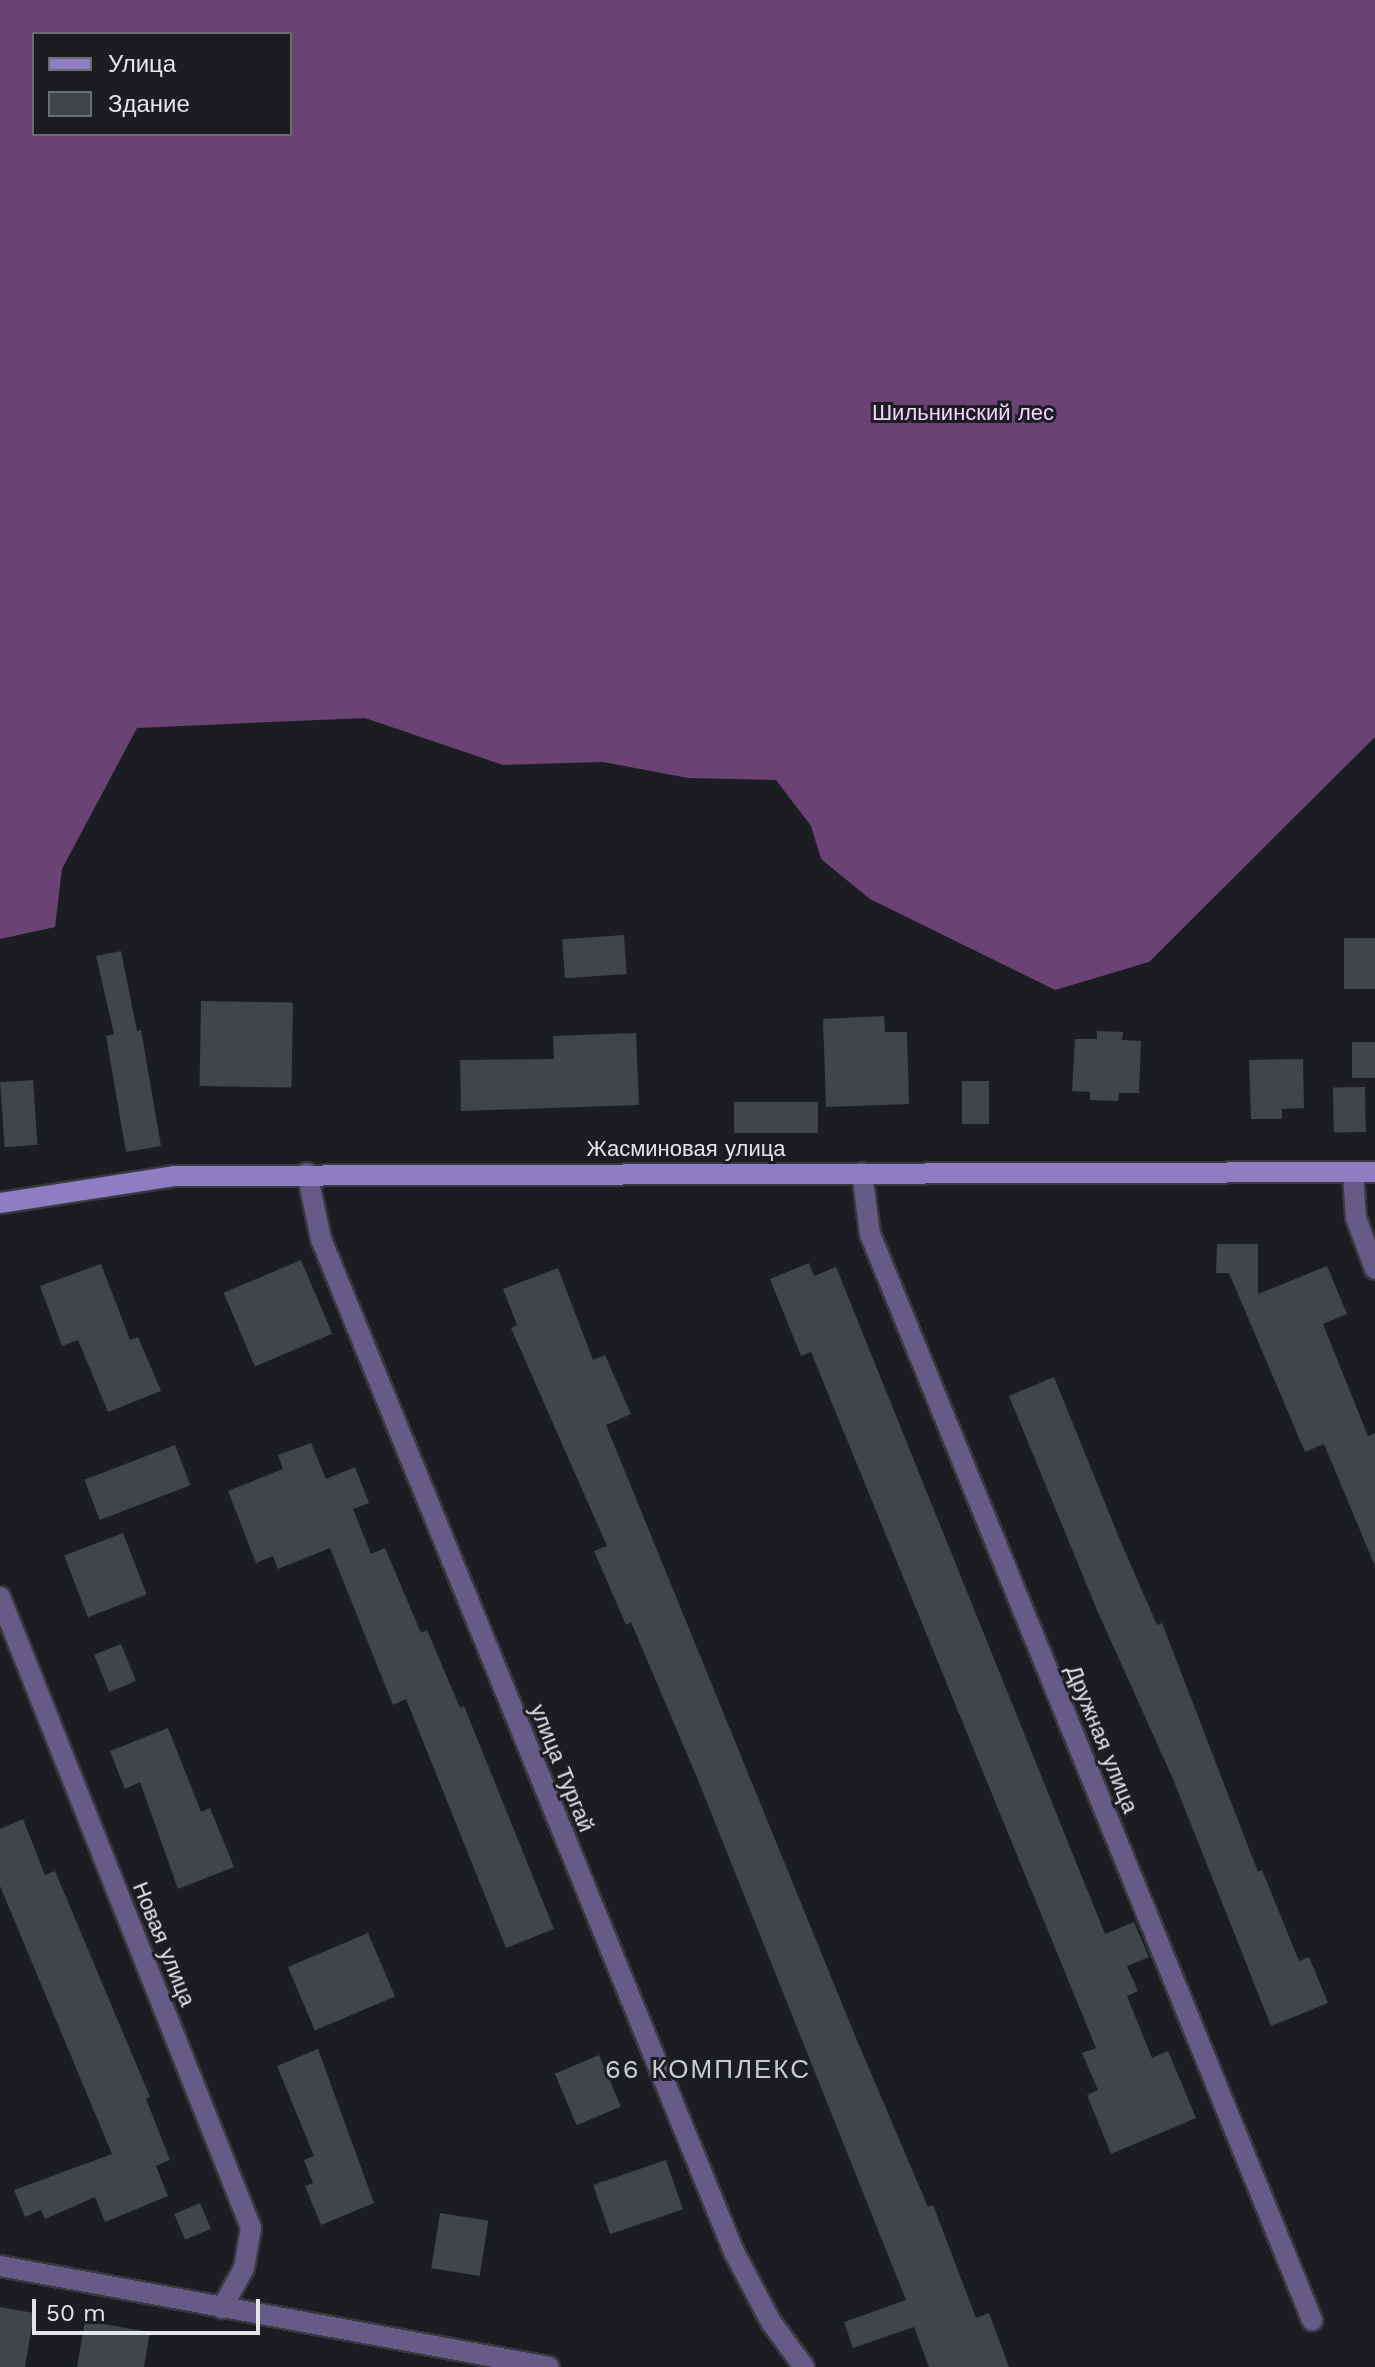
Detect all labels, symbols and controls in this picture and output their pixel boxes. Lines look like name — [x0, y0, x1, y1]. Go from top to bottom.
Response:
legend — [32, 32, 292, 136]
text: Улица — [108, 50, 176, 78]
text: Здание — [108, 90, 190, 118]
park label: Шильнинский лес — [872, 400, 1054, 426]
street label: Жасминовая улица — [586, 1136, 786, 1162]
street label: Дружная улица — [1060, 1661, 1144, 1817]
street label: улица Тургай — [524, 1700, 600, 1836]
street label: Новая улица — [127, 1878, 201, 2010]
district label: 66 КОМПЛЕКС — [605, 2054, 811, 2086]
scale bar — [36, 2283, 264, 2333]
text: 50 m — [46, 2299, 106, 2327]

